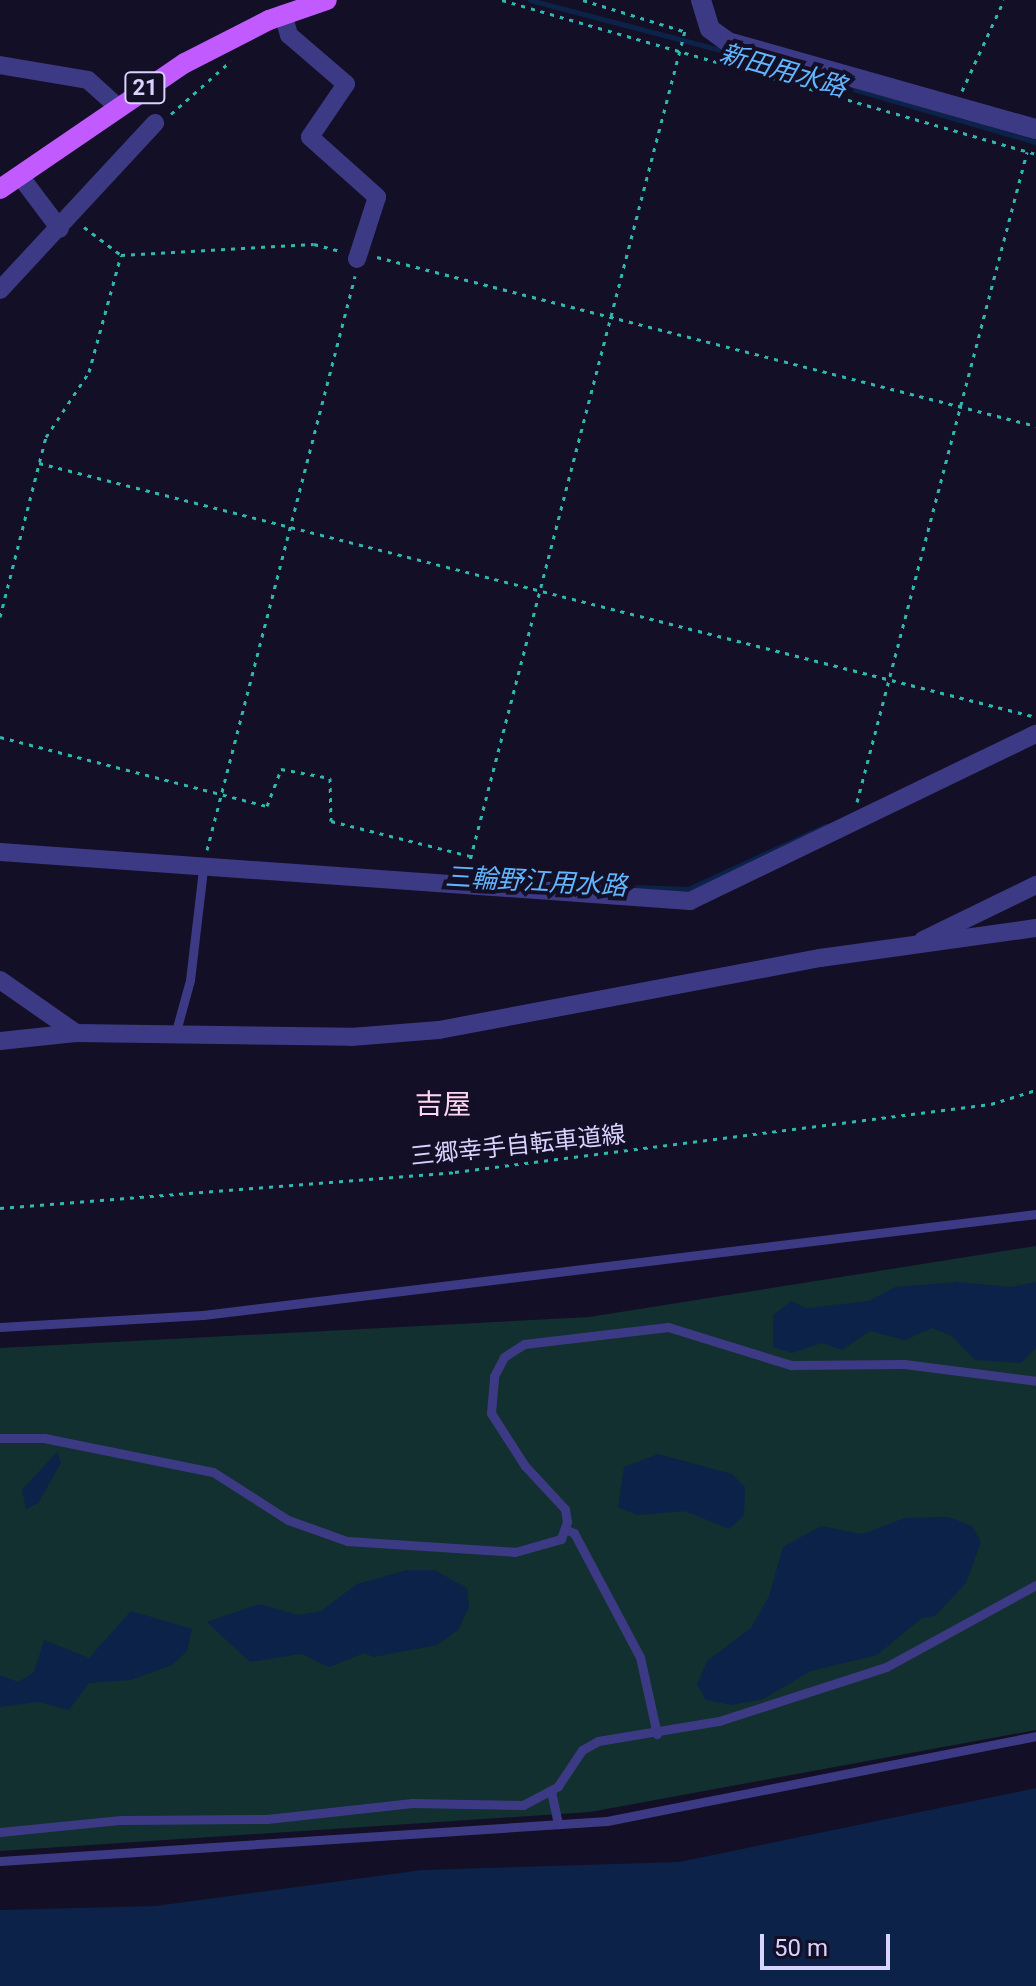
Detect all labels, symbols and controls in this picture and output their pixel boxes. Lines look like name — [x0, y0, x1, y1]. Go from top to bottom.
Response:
water label: 新田用水路 — [716, 38, 850, 104]
road number: 21 — [123, 70, 167, 106]
water label: 三輪野江用水路 — [444, 862, 628, 902]
district label: 吉屋 — [415, 1088, 471, 1122]
street label: 三郷幸手自転車道線 — [409, 1120, 627, 1172]
scale bar — [764, 1918, 894, 1968]
text: 50 m — [774, 1934, 828, 1962]

